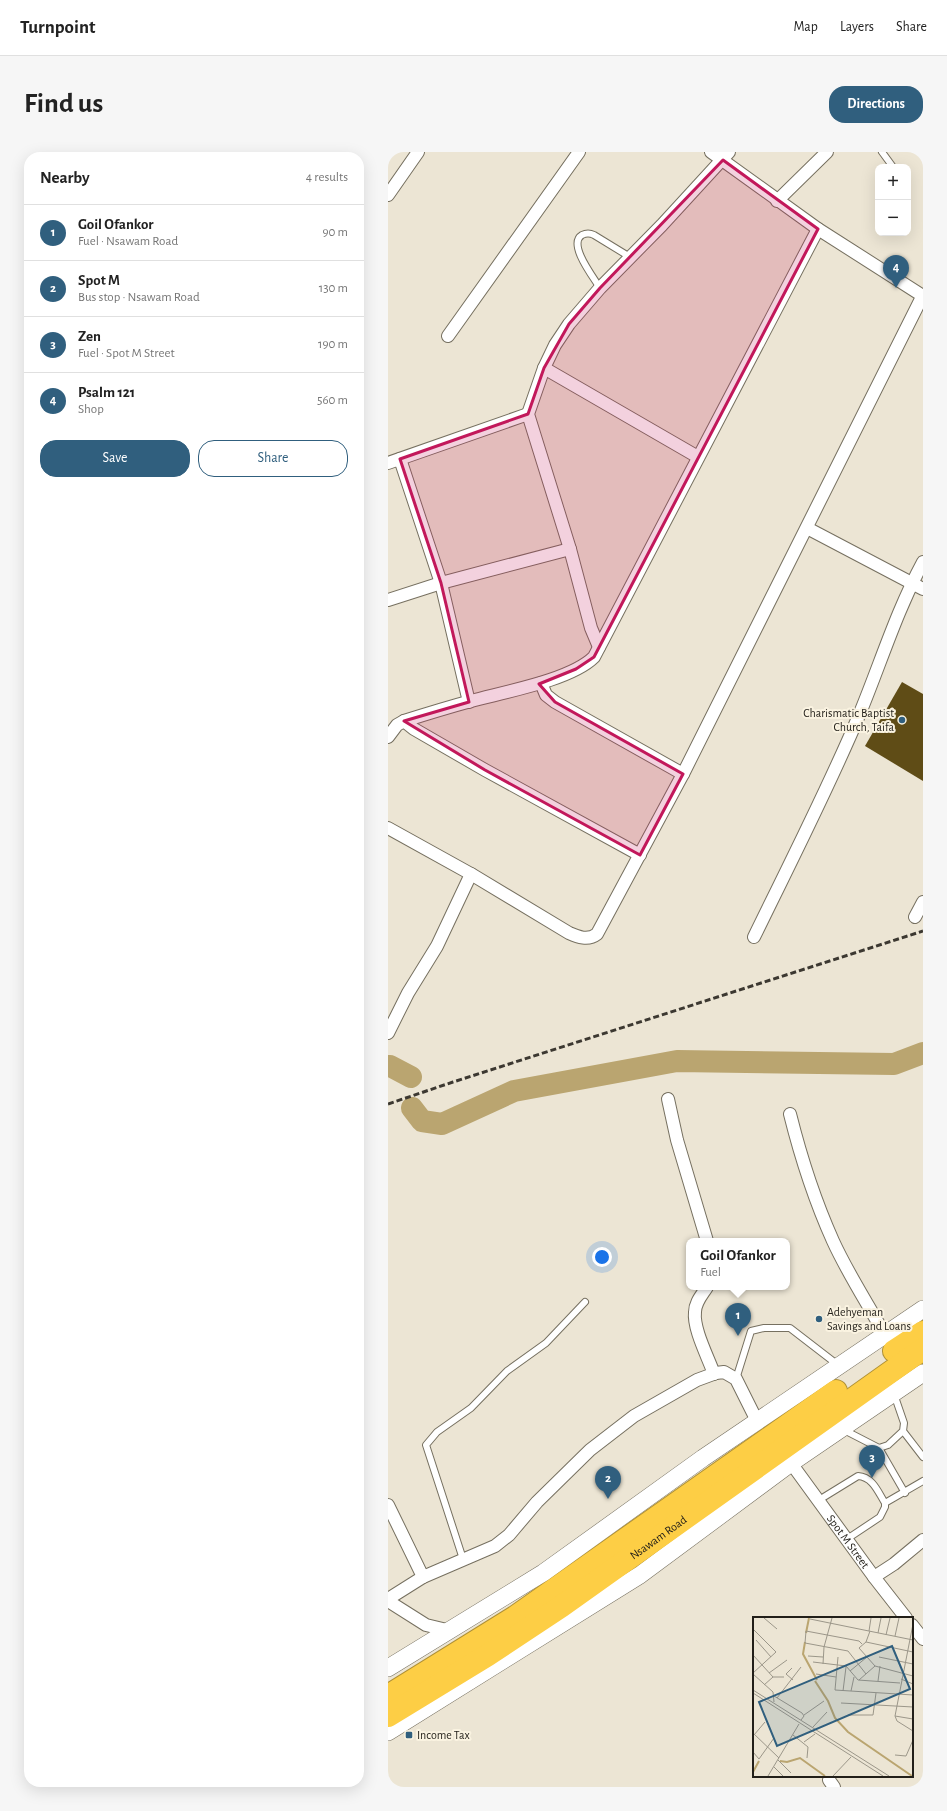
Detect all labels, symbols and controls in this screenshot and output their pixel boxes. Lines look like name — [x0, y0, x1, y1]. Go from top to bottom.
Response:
text: Turnpoint — [20, 18, 95, 37]
text: Map — [793, 20, 818, 34]
text: Layers — [840, 20, 874, 34]
text: Share — [896, 20, 927, 34]
button: Directions — [829, 86, 923, 123]
text: Find us — [24, 90, 103, 118]
map controls — [875, 164, 911, 236]
button: + — [875, 164, 911, 200]
text: Nearby — [40, 169, 90, 186]
text: 4 results — [306, 171, 348, 184]
button: − — [875, 200, 911, 236]
text: Goil Ofankor — [78, 217, 154, 232]
text: 1 — [51, 226, 55, 239]
text: 90 m — [322, 226, 348, 239]
text: Fuel · Nsawam Road — [78, 235, 178, 248]
pin: 4 — [883, 255, 909, 288]
text: Spot M — [78, 273, 120, 288]
text: 2 — [50, 282, 56, 295]
text: 130 m — [319, 282, 348, 295]
text: Bus stop · Nsawam Road — [78, 291, 200, 304]
text: Zen — [78, 329, 101, 344]
text: 3 — [50, 338, 56, 351]
text: 190 m — [318, 338, 348, 351]
text: Fuel · Spot M Street — [78, 347, 175, 360]
text: Psalm 121 — [78, 385, 135, 400]
text: 4 — [50, 394, 56, 407]
text: 560 m — [317, 394, 348, 407]
text: Shop — [78, 403, 104, 416]
button: Save — [40, 440, 190, 477]
button: Share — [198, 440, 348, 477]
place label: Charismatic Baptist Church, Taifa — [803, 707, 894, 733]
marker: Charismatic Baptist Church, Taifa — [897, 715, 907, 725]
popup — [686, 1238, 790, 1290]
your location — [592, 1247, 612, 1267]
text: Goil Ofankor — [700, 1248, 776, 1263]
text: Fuel — [700, 1266, 721, 1279]
pin: 1 — [725, 1303, 751, 1336]
place label: Adehyeman Savings and Loans — [827, 1306, 911, 1332]
marker: Adehyeman Savings and Loans — [814, 1314, 824, 1324]
pin: 3 — [859, 1445, 885, 1478]
pin: 2 — [595, 1466, 621, 1499]
street label: Spot M Street — [825, 1512, 872, 1571]
street label: Nsawam Road — [628, 1513, 689, 1562]
inset map — [753, 1617, 913, 1777]
place label: Income Tax — [417, 1729, 470, 1741]
marker: Income Tax — [404, 1730, 414, 1740]

